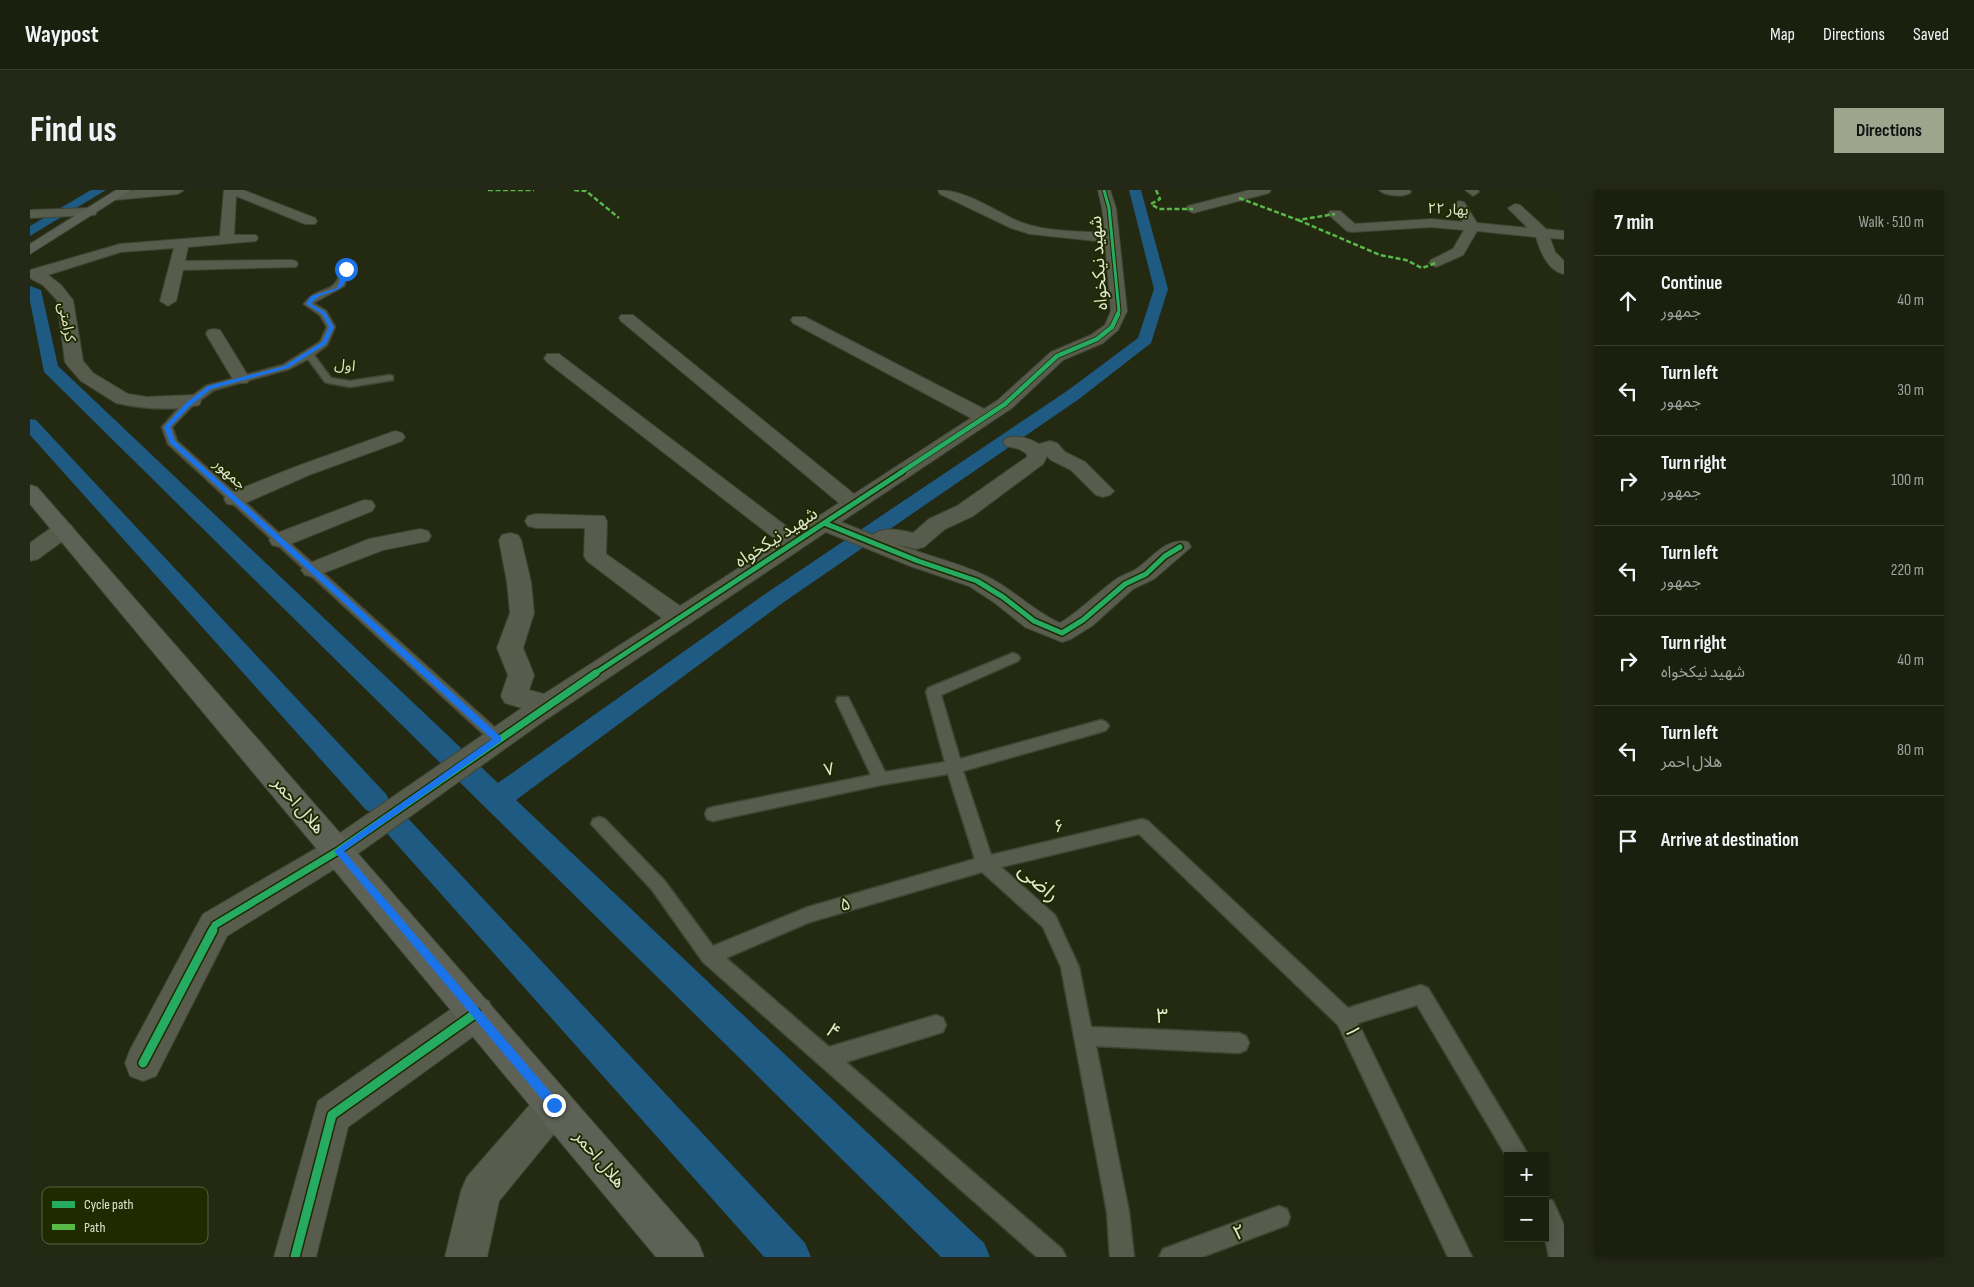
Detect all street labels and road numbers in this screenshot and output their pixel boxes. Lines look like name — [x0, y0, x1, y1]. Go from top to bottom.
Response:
street label: بهار ۲۲ — [1427, 199, 1469, 220]
street label: شهید نیکخواه — [1085, 215, 1112, 311]
street label: کرامتی — [53, 301, 80, 344]
street label: اول — [334, 355, 356, 376]
street label: جمهور — [209, 454, 250, 494]
street label: شهید نیکخواه — [731, 503, 822, 572]
street label: ۷ — [822, 758, 836, 781]
street label: هلال احمر — [267, 772, 329, 838]
street label: ۶ — [1052, 815, 1066, 838]
street label: راضی — [1013, 857, 1064, 907]
street label: ۵ — [837, 893, 853, 916]
street label: ۳ — [1156, 1004, 1168, 1029]
street label: ۴ — [820, 1018, 845, 1045]
street label: ۱ — [1339, 1021, 1366, 1041]
street label: هلال احمر — [569, 1125, 630, 1192]
street label: ۲ — [1229, 1219, 1249, 1246]

